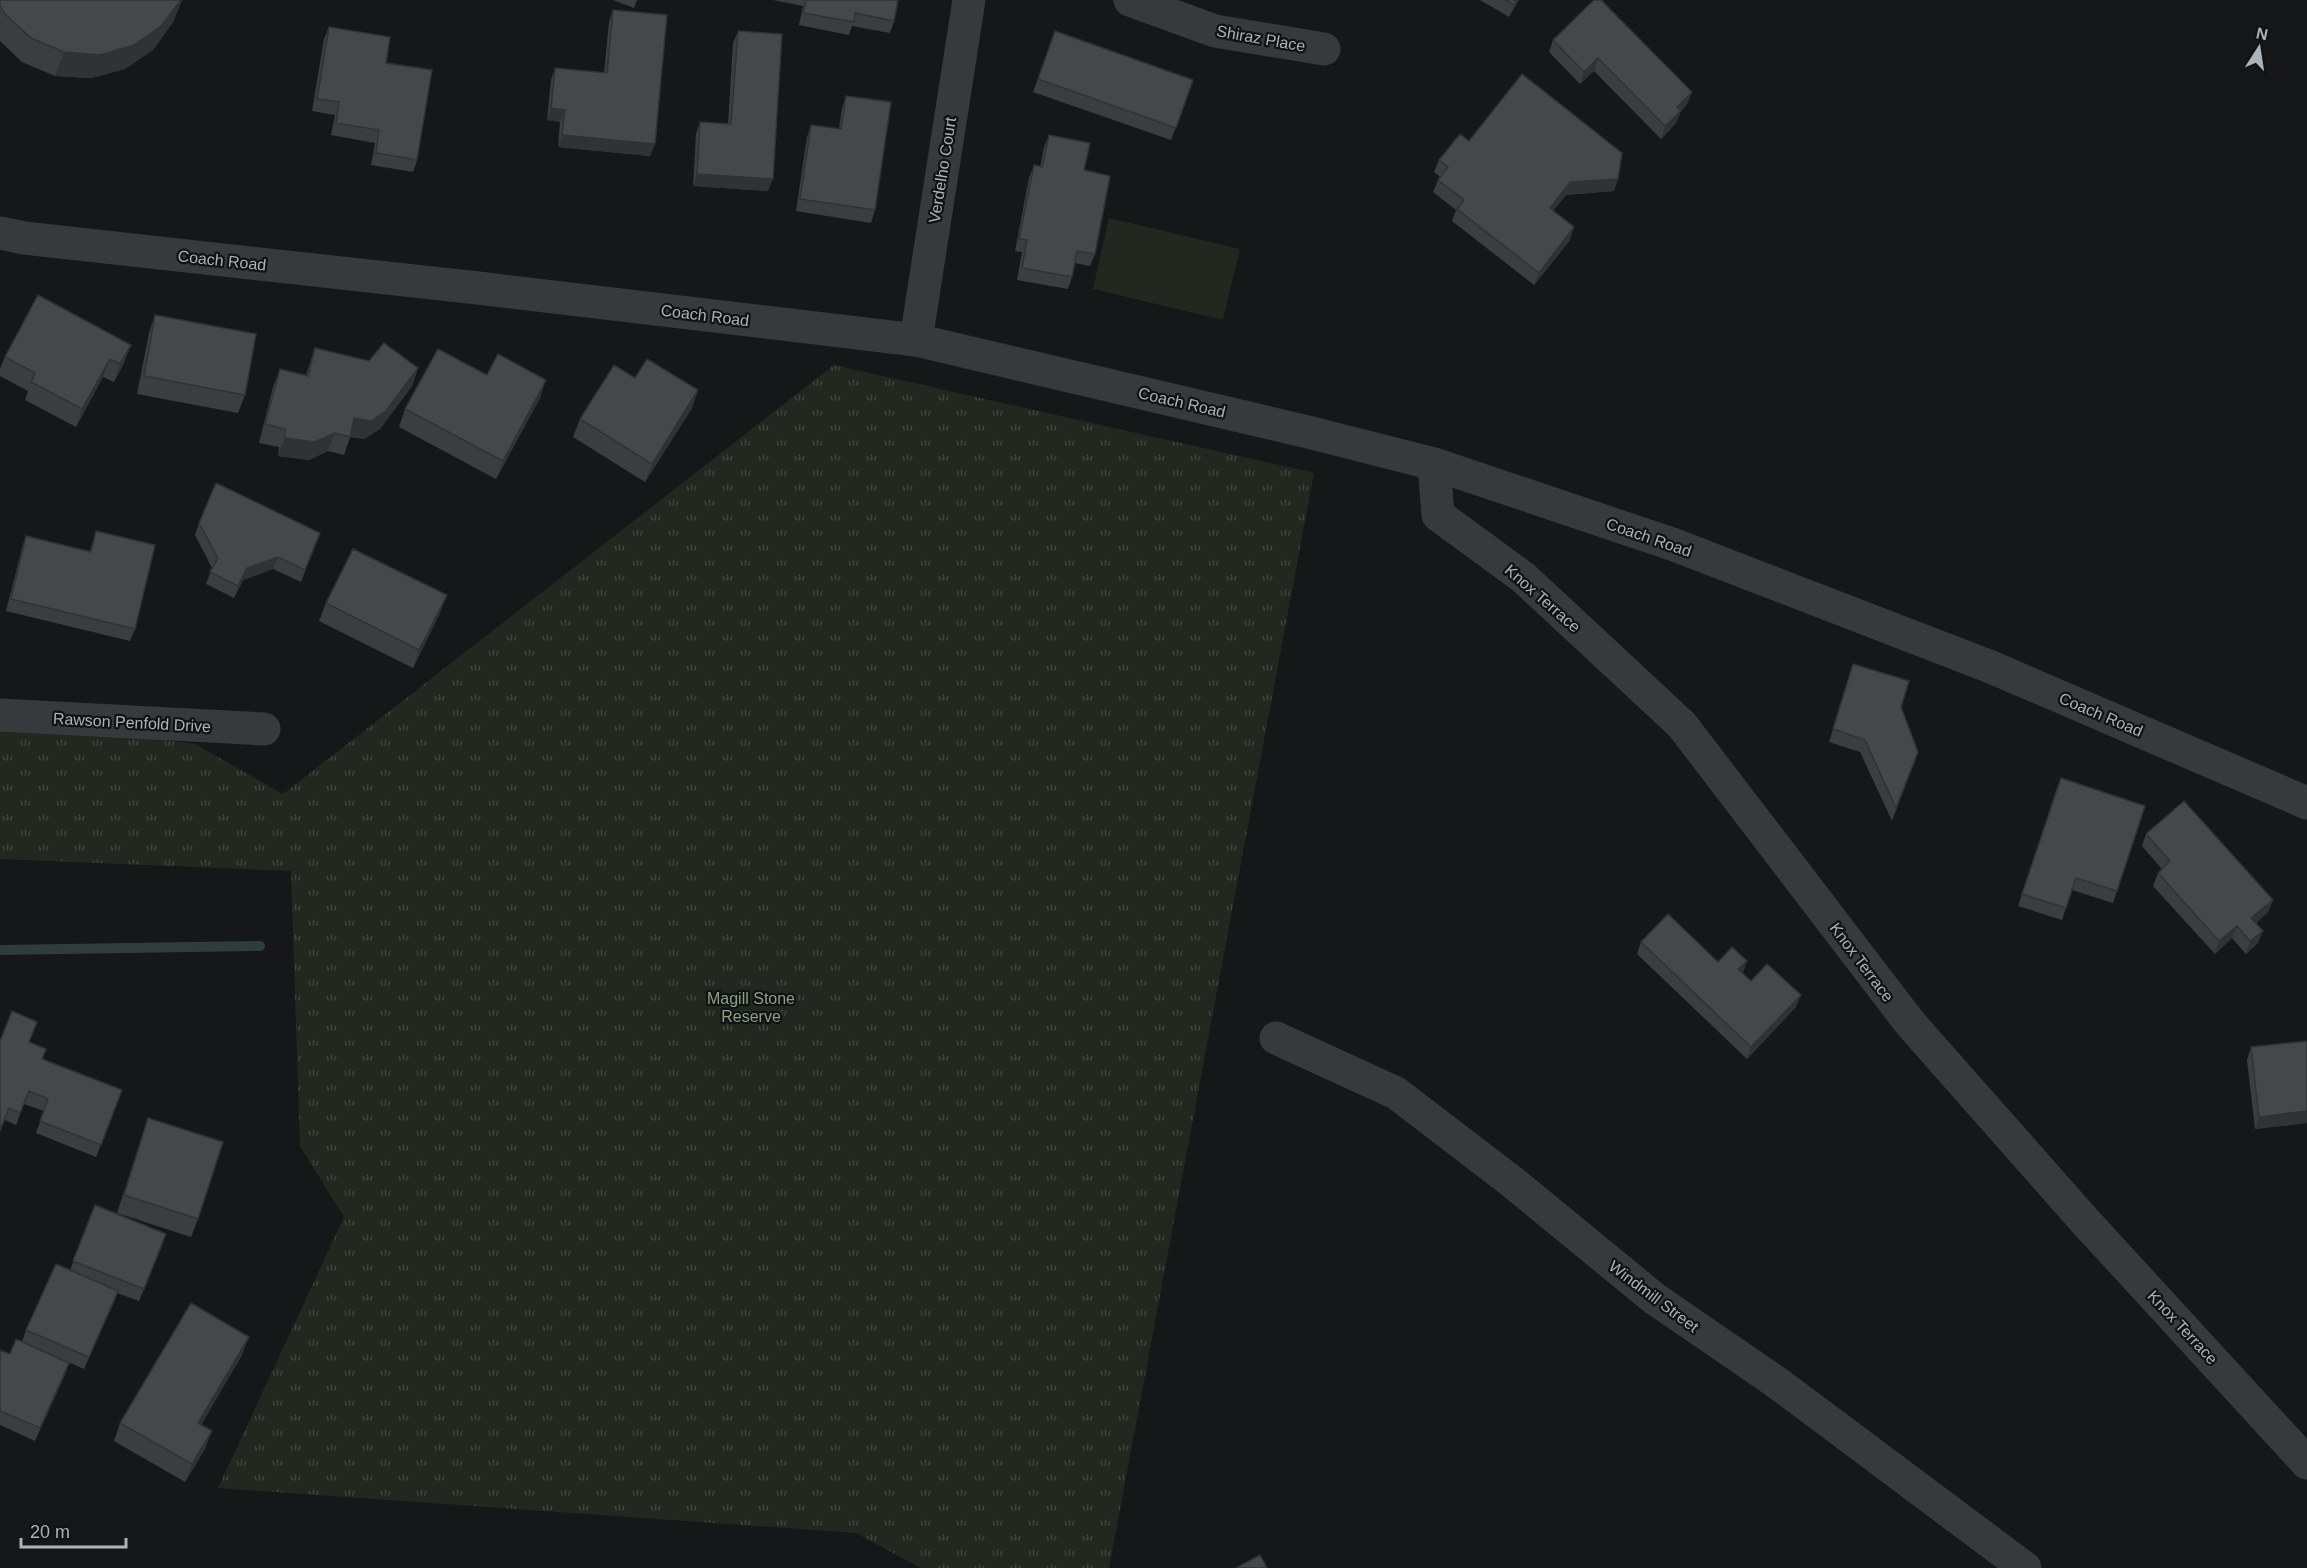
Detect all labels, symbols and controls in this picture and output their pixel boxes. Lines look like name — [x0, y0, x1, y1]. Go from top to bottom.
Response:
north arrow — [2229, 18, 2289, 78]
street label: Shiraz Place — [1215, 22, 1307, 55]
text: N — [2255, 24, 2269, 43]
street label: Verdelho Court — [926, 115, 959, 224]
street label: Coach Road — [177, 247, 267, 274]
street label: Coach Road — [660, 302, 750, 329]
street label: Coach Road — [1137, 384, 1227, 421]
street label: Coach Road — [1604, 515, 1694, 560]
street label: Knox Terrace — [1502, 561, 1584, 636]
street label: Coach Road — [2057, 689, 2145, 740]
street label: Rawson Penfold Drive — [52, 710, 212, 735]
street label: Knox Terrace — [1827, 920, 1897, 1005]
park label: Magill Stone Reserve — [707, 990, 795, 1025]
street label: Windmill Street — [1606, 1257, 1702, 1336]
street label: Knox Terrace — [2144, 1287, 2221, 1368]
scale bar — [21, 1511, 126, 1549]
text: 20 m — [30, 1522, 70, 1542]

